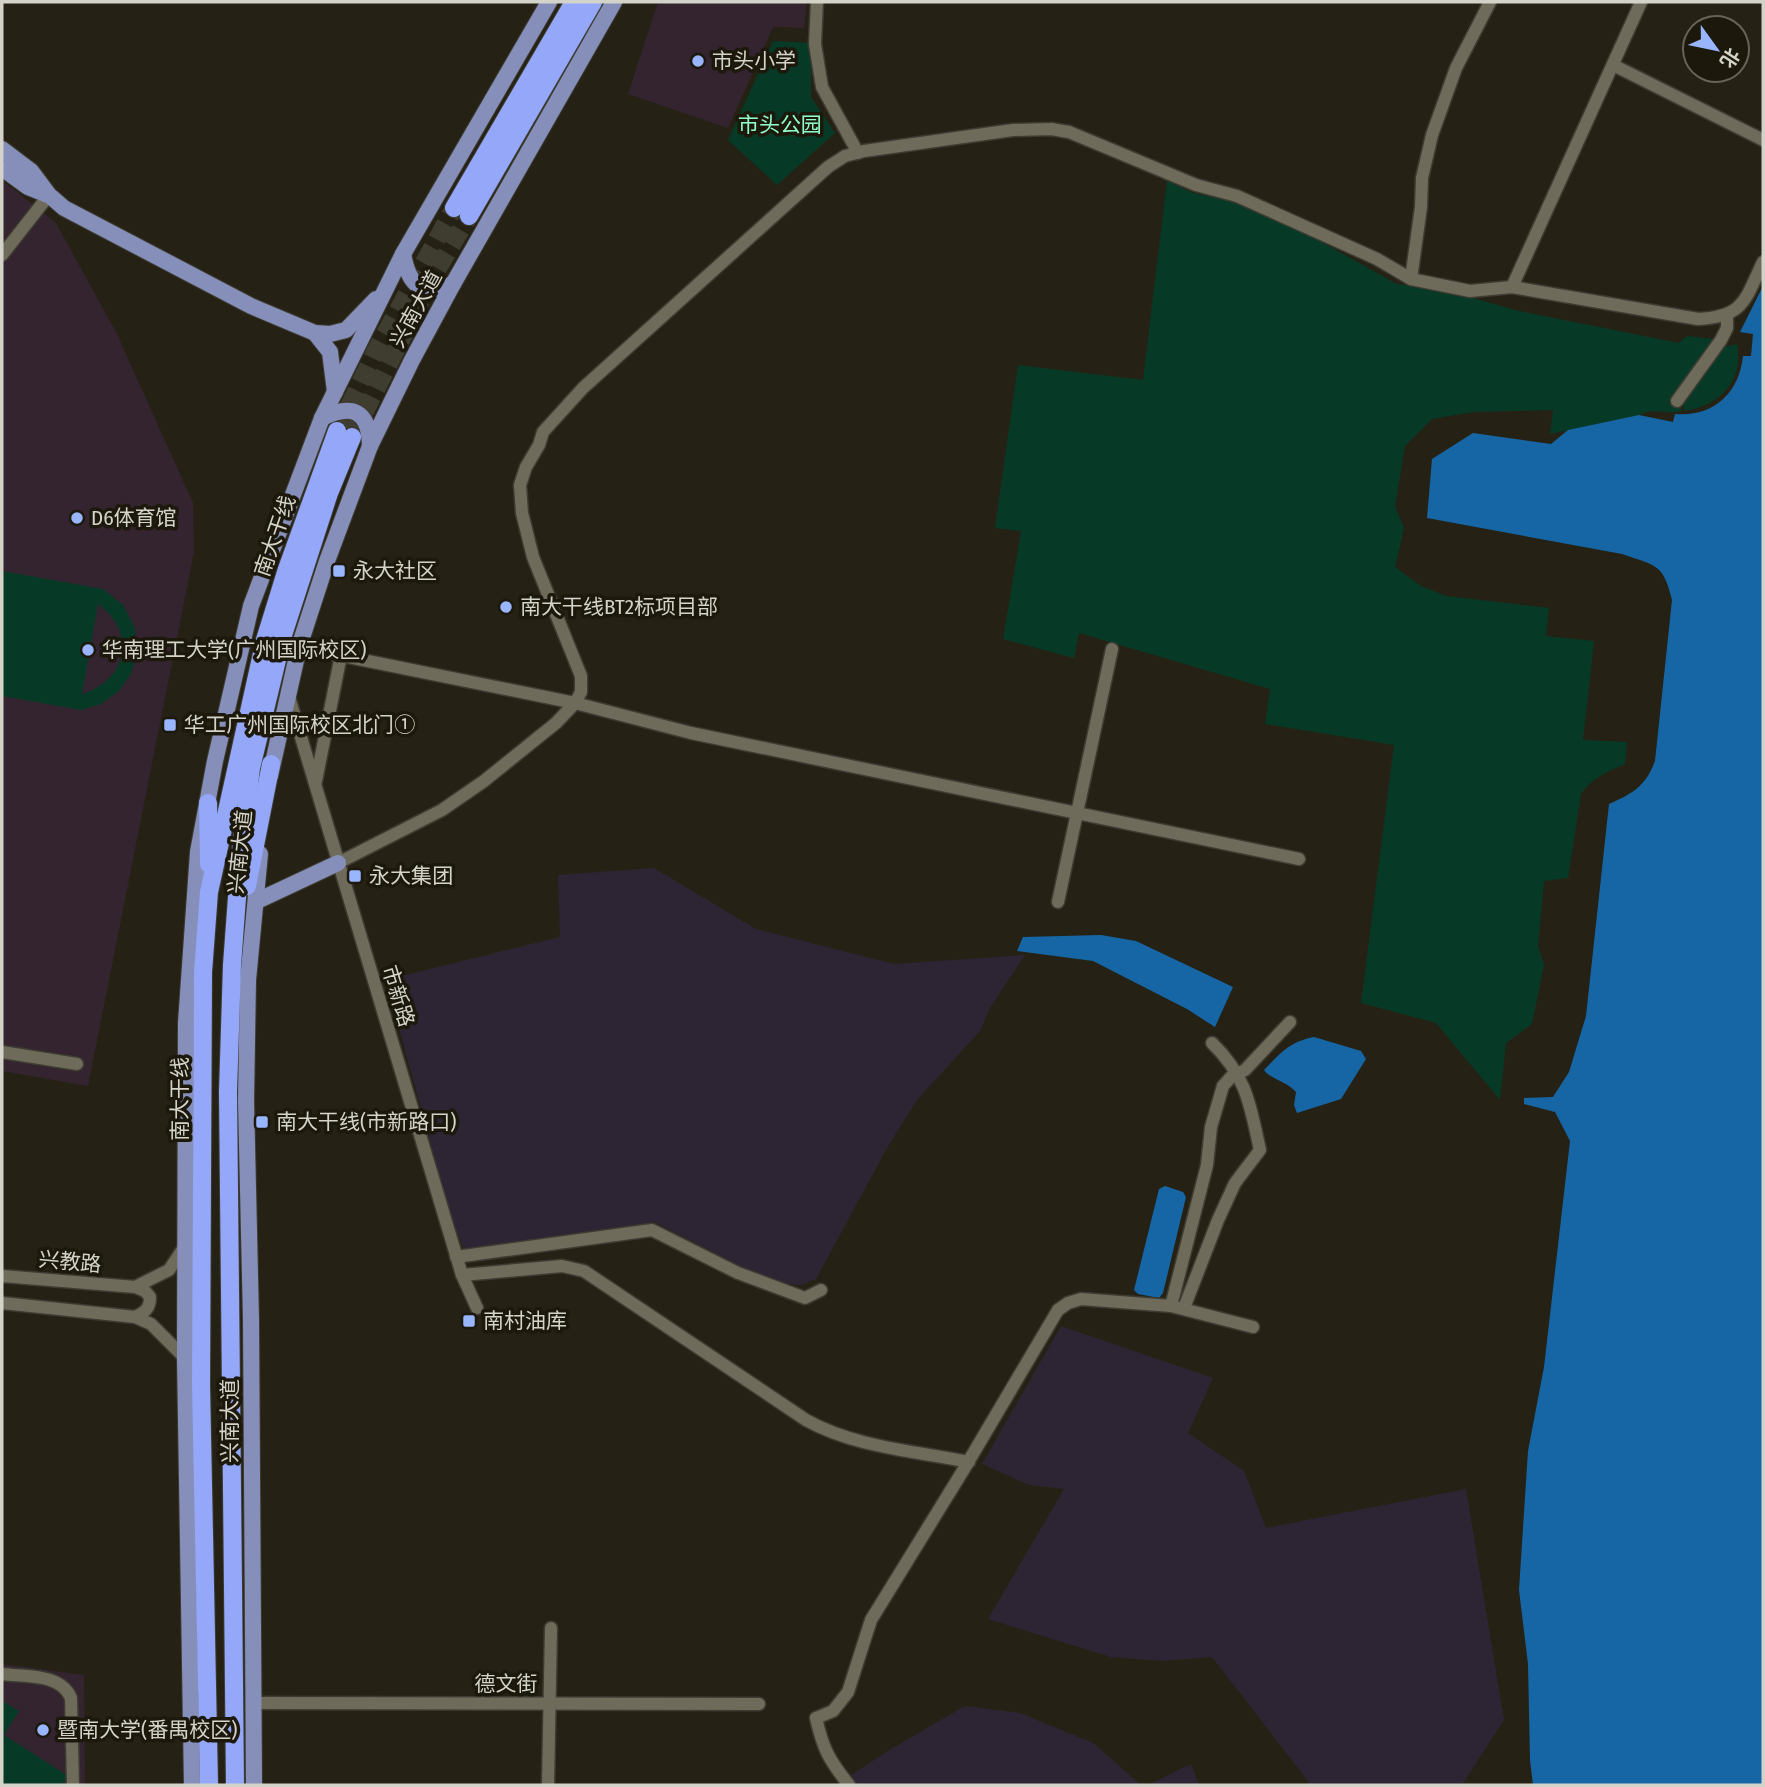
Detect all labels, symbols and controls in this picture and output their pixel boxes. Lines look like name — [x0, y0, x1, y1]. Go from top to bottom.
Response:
north arrow — [1681, 14, 1751, 84]
text: 北 — [1715, 44, 1745, 72]
place label: 市头小学 — [712, 48, 796, 74]
marker: 市头小学 — [690, 53, 706, 69]
park label: 市头公园 — [738, 112, 822, 138]
street label: 兴南大道 — [384, 266, 448, 352]
street label: 南大干线 — [249, 492, 301, 580]
place label: D6体育馆 — [91, 505, 177, 531]
marker: D6体育馆 — [69, 510, 85, 526]
place label: 永大社区 — [353, 558, 437, 584]
marker: 永大社区 — [331, 563, 347, 579]
place label: 南大干线BT2标项目部 — [520, 594, 718, 620]
marker: 南大干线BT2标项目部 — [498, 599, 514, 615]
place label: 华南理工大学(广州国际校区) — [102, 637, 366, 663]
marker: 华南理工大学(广州国际校区) — [80, 642, 96, 658]
place label: 华工广州国际校区北门① — [184, 712, 415, 738]
marker: 华工广州国际校区北门① — [162, 717, 178, 733]
street label: 兴南大道 — [223, 809, 257, 895]
place label: 永大集团 — [369, 863, 453, 889]
marker: 永大集团 — [347, 868, 363, 884]
street label: 市新路 — [376, 962, 420, 1030]
street label: 南大干线 — [167, 1057, 193, 1141]
place label: 南大干线(市新路口) — [276, 1109, 456, 1135]
marker: 南大干线(市新路口) — [254, 1114, 270, 1130]
street label: 兴教路 — [37, 1246, 103, 1278]
place label: 南村油库 — [483, 1308, 567, 1334]
marker: 南村油库 — [461, 1313, 477, 1329]
street label: 兴南大道 — [217, 1379, 243, 1463]
street label: 德文街 — [475, 1671, 538, 1697]
place label: 暨南大学(番禺校区) — [57, 1717, 237, 1743]
marker: 暨南大学(番禺校区) — [35, 1722, 51, 1738]

